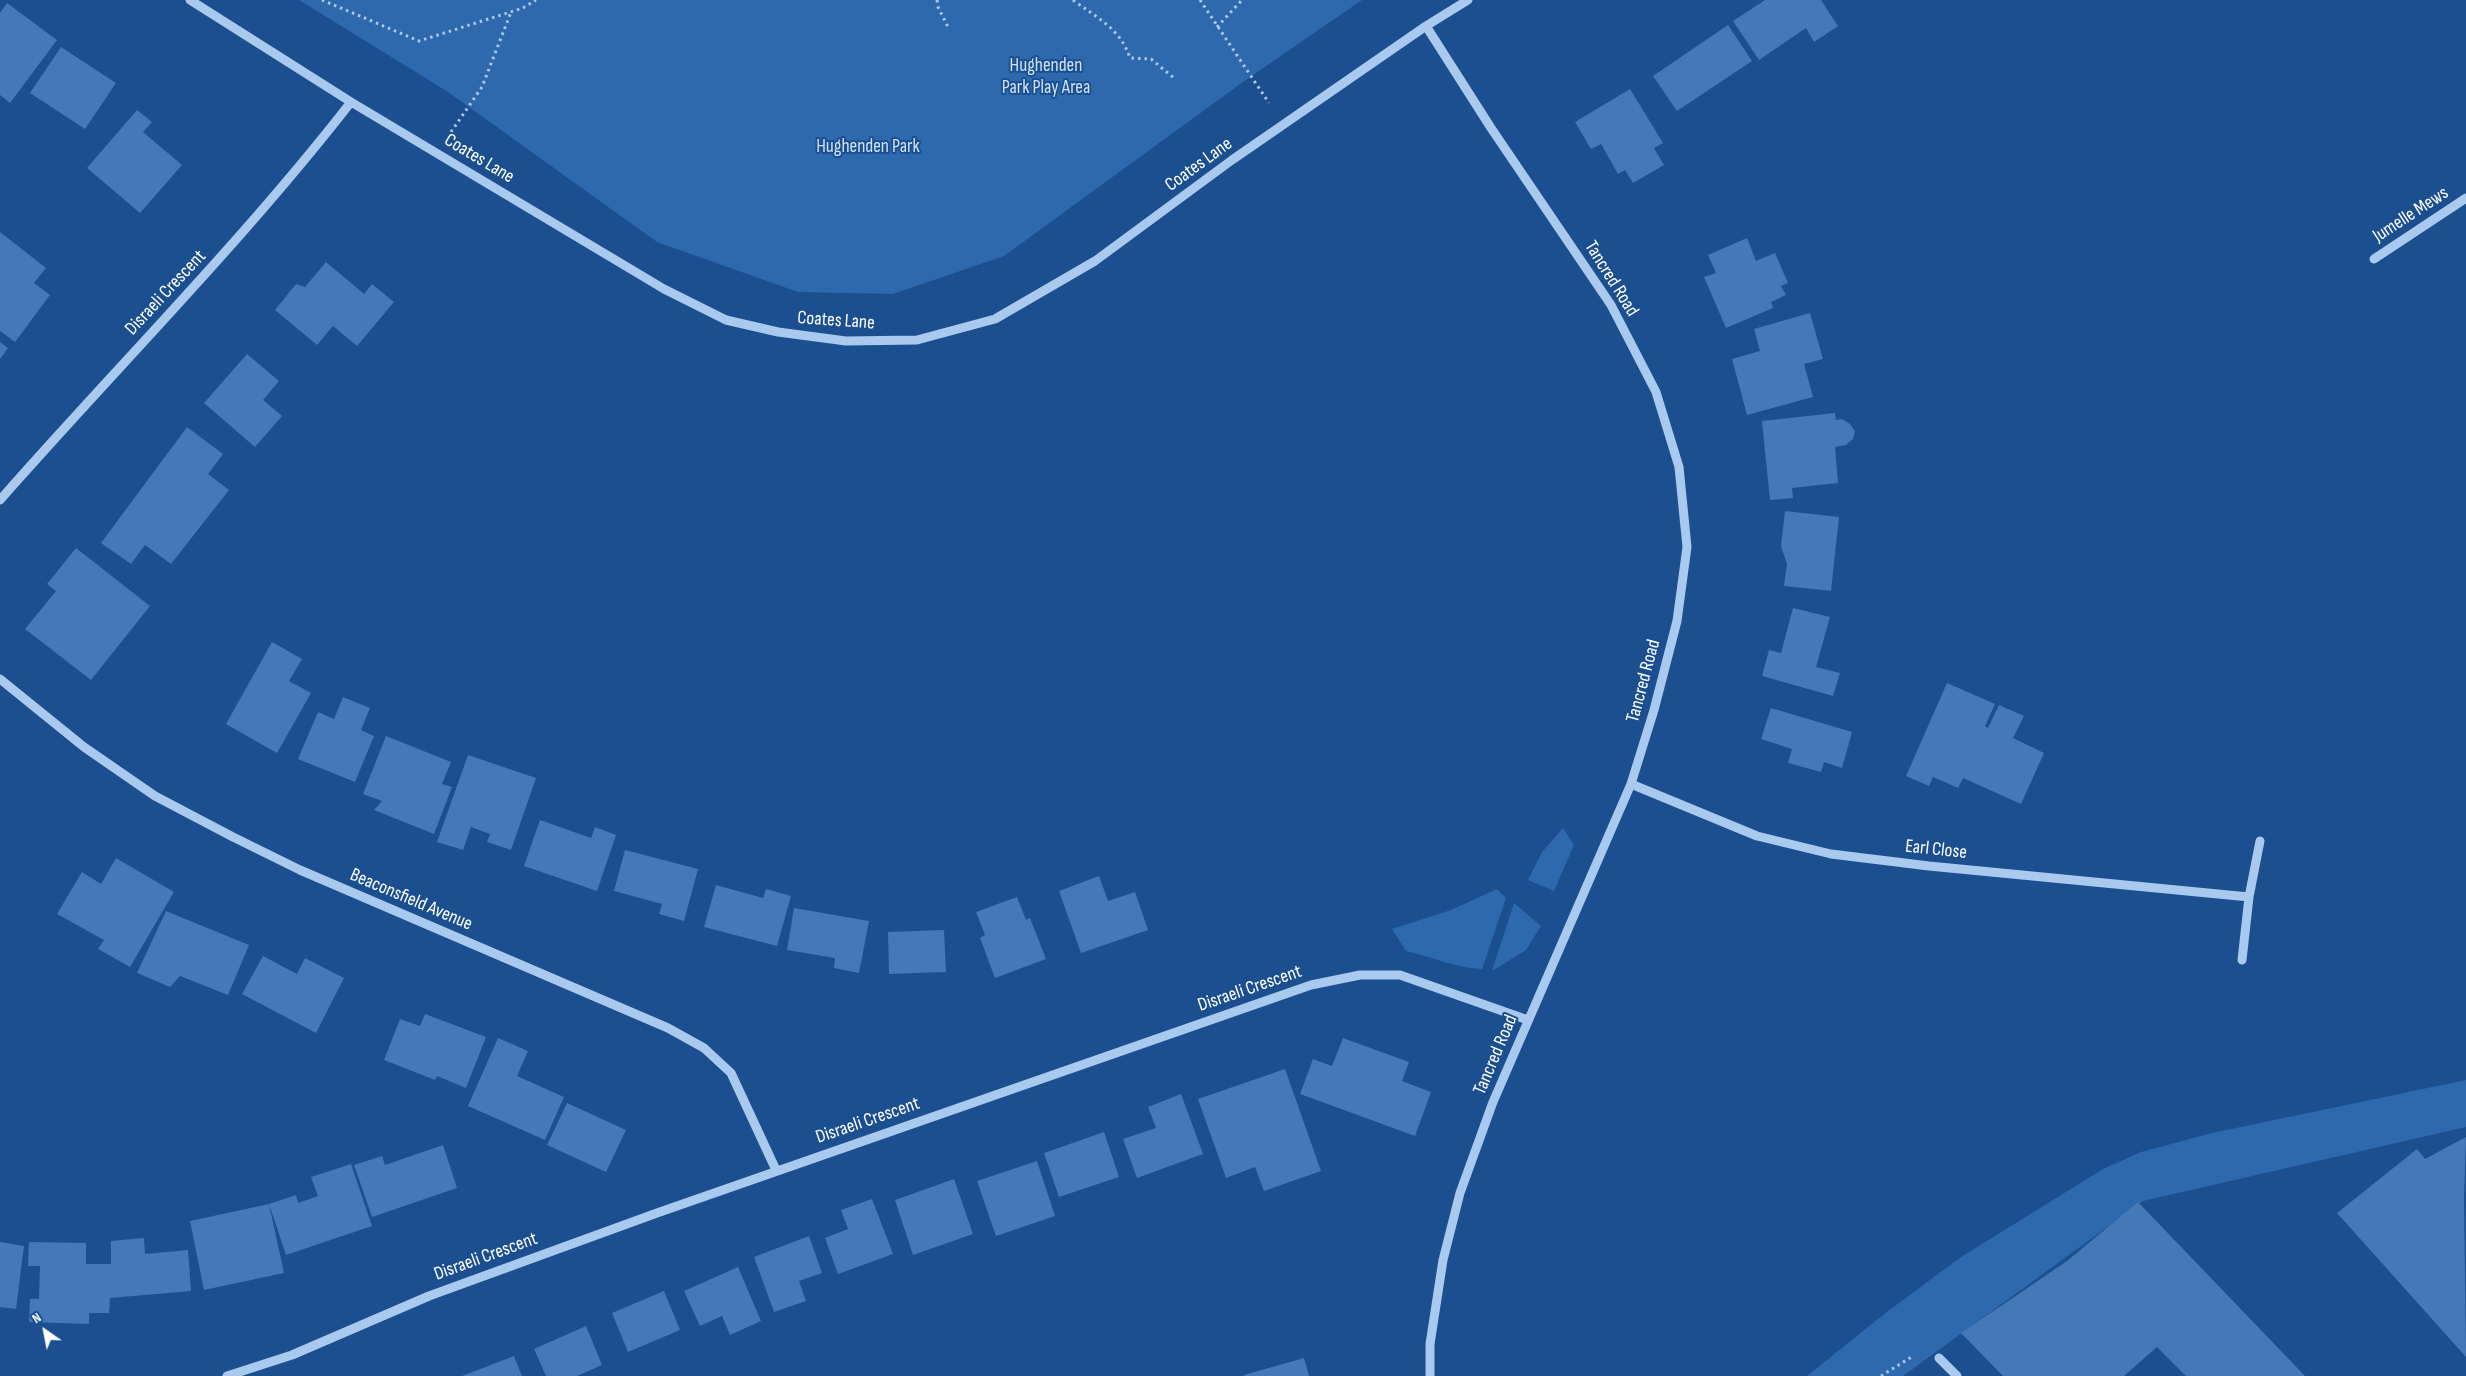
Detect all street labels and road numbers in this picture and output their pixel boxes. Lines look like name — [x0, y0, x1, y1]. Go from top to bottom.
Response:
street label: Coates Lane — [440, 129, 518, 189]
street label: Coates Lane — [1161, 133, 1237, 197]
street label: Jumelle Mews — [2369, 182, 2453, 248]
street label: Tancred Road — [1579, 237, 1643, 321]
street label: Disraeli Crescent — [121, 246, 211, 340]
street label: Coates Lane — [797, 307, 875, 335]
street label: Tancred Road — [1622, 637, 1666, 725]
street label: Earl Close — [1904, 835, 1968, 865]
street label: Beaconsfield Avenue — [346, 864, 476, 936]
street label: Disraeli Crescent — [1195, 961, 1305, 1017]
street label: Tancred Road — [1469, 1012, 1523, 1098]
street label: Disraeli Crescent — [813, 1093, 923, 1149]
street label: Disraeli Crescent — [431, 1228, 541, 1286]

